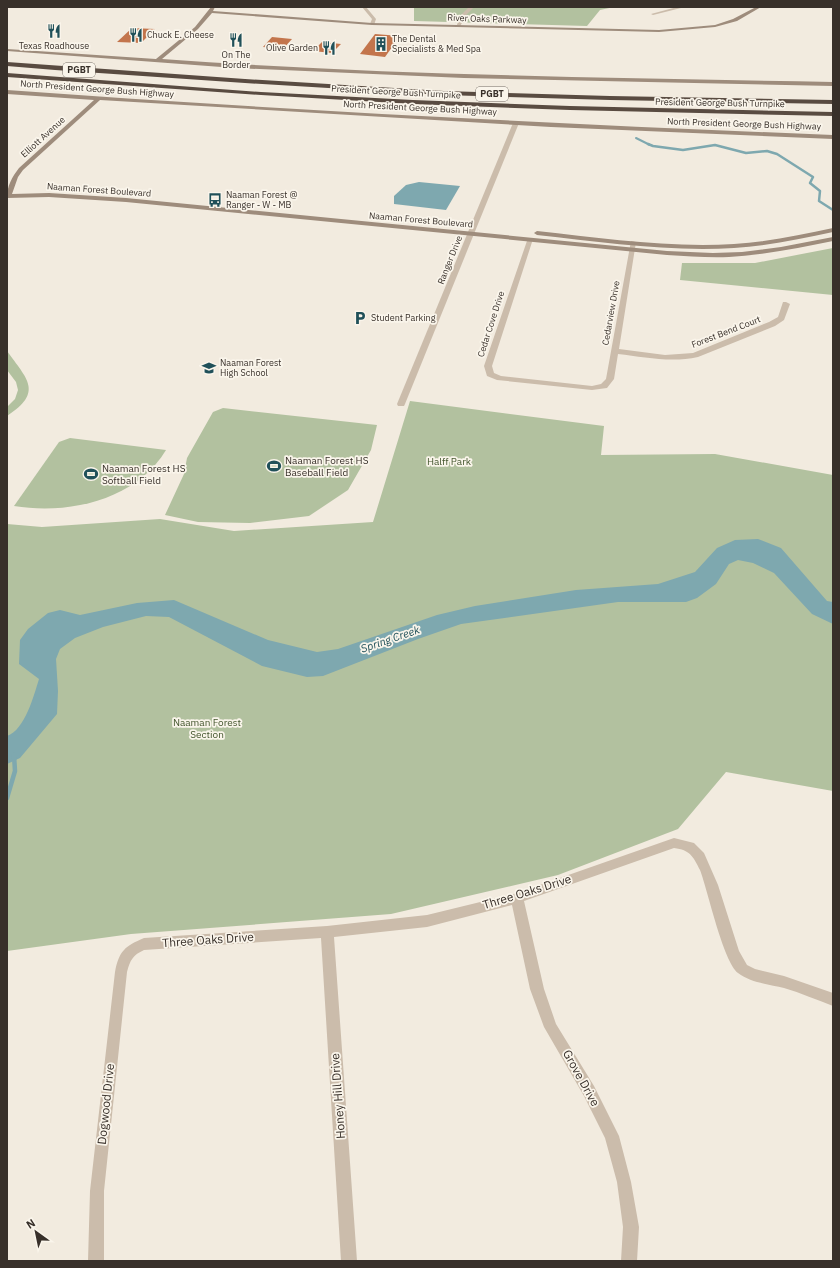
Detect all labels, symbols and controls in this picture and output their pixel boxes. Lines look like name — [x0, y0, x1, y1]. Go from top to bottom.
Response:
street label: River Oaks Parkway — [447, 12, 527, 25]
restaurant icon: Texas Roadhouse — [46, 23, 62, 39]
restaurant icon: Chuck E. Cheese — [128, 27, 144, 43]
place label: Chuck E. Cheese — [147, 29, 214, 40]
restaurant icon: On The Border — [228, 32, 244, 48]
place label: The Dental Specialists & Med Spa — [392, 33, 481, 54]
building icon: The Dental Specialists & Med Spa — [373, 36, 389, 52]
place label: Texas Roadhouse — [19, 40, 89, 51]
restaurant icon: Olive Garden — [321, 40, 337, 56]
place label: Olive Garden — [266, 42, 318, 53]
place label: On The Border — [222, 49, 251, 70]
road number: PGBT — [63, 63, 95, 77]
street label: North President George Bush Highway — [20, 78, 175, 99]
street label: President George Bush Turnpike — [331, 83, 461, 100]
road number: PGBT — [476, 87, 508, 101]
street label: President George Bush Turnpike — [655, 96, 785, 109]
street label: North President George Bush Highway — [343, 98, 498, 117]
street label: Elliott Avenue — [18, 114, 67, 159]
street label: North President George Bush Highway — [667, 115, 822, 132]
street label: Naaman Forest Boulevard — [47, 180, 152, 199]
place label: Naaman Forest @ Ranger - W - MB — [226, 189, 298, 210]
bus stop icon: Naaman Forest @ Ranger - W - MB — [207, 192, 223, 208]
street label: Naaman Forest Boulevard — [369, 209, 474, 230]
street label: Ranger Drive — [435, 234, 464, 286]
street label: Cedarview Drive — [599, 280, 622, 346]
street label: Cedar Cove Drive — [475, 289, 506, 358]
parking icon: Student Parking — [352, 310, 368, 326]
place label: Student Parking — [371, 312, 436, 323]
street label: Forest Bend Court — [690, 313, 762, 350]
place label: Naaman Forest High School — [220, 357, 281, 378]
school or university icon: Naaman Forest High School — [201, 360, 217, 376]
place label: Naaman Forest HS Baseball Field — [285, 454, 369, 479]
park label: Halff Park — [427, 455, 472, 468]
sports icon: Naaman Forest HS Baseball Field — [266, 458, 282, 474]
place label: Naaman Forest HS Softball Field — [102, 462, 186, 487]
sports icon: Naaman Forest HS Softball Field — [83, 466, 99, 482]
water label: Spring Creek — [359, 622, 422, 656]
park label: Naaman Forest Section — [173, 716, 242, 741]
street label: Three Oaks Drive — [481, 871, 573, 912]
street label: Three Oaks Drive — [162, 929, 255, 950]
street label: Grove Drive — [560, 1047, 603, 1109]
street label: Honey Hill Drive — [327, 1052, 348, 1139]
street label: Dogwood Drive — [94, 1062, 117, 1145]
north arrow — [16, 1212, 56, 1252]
text: N — [23, 1216, 38, 1232]

